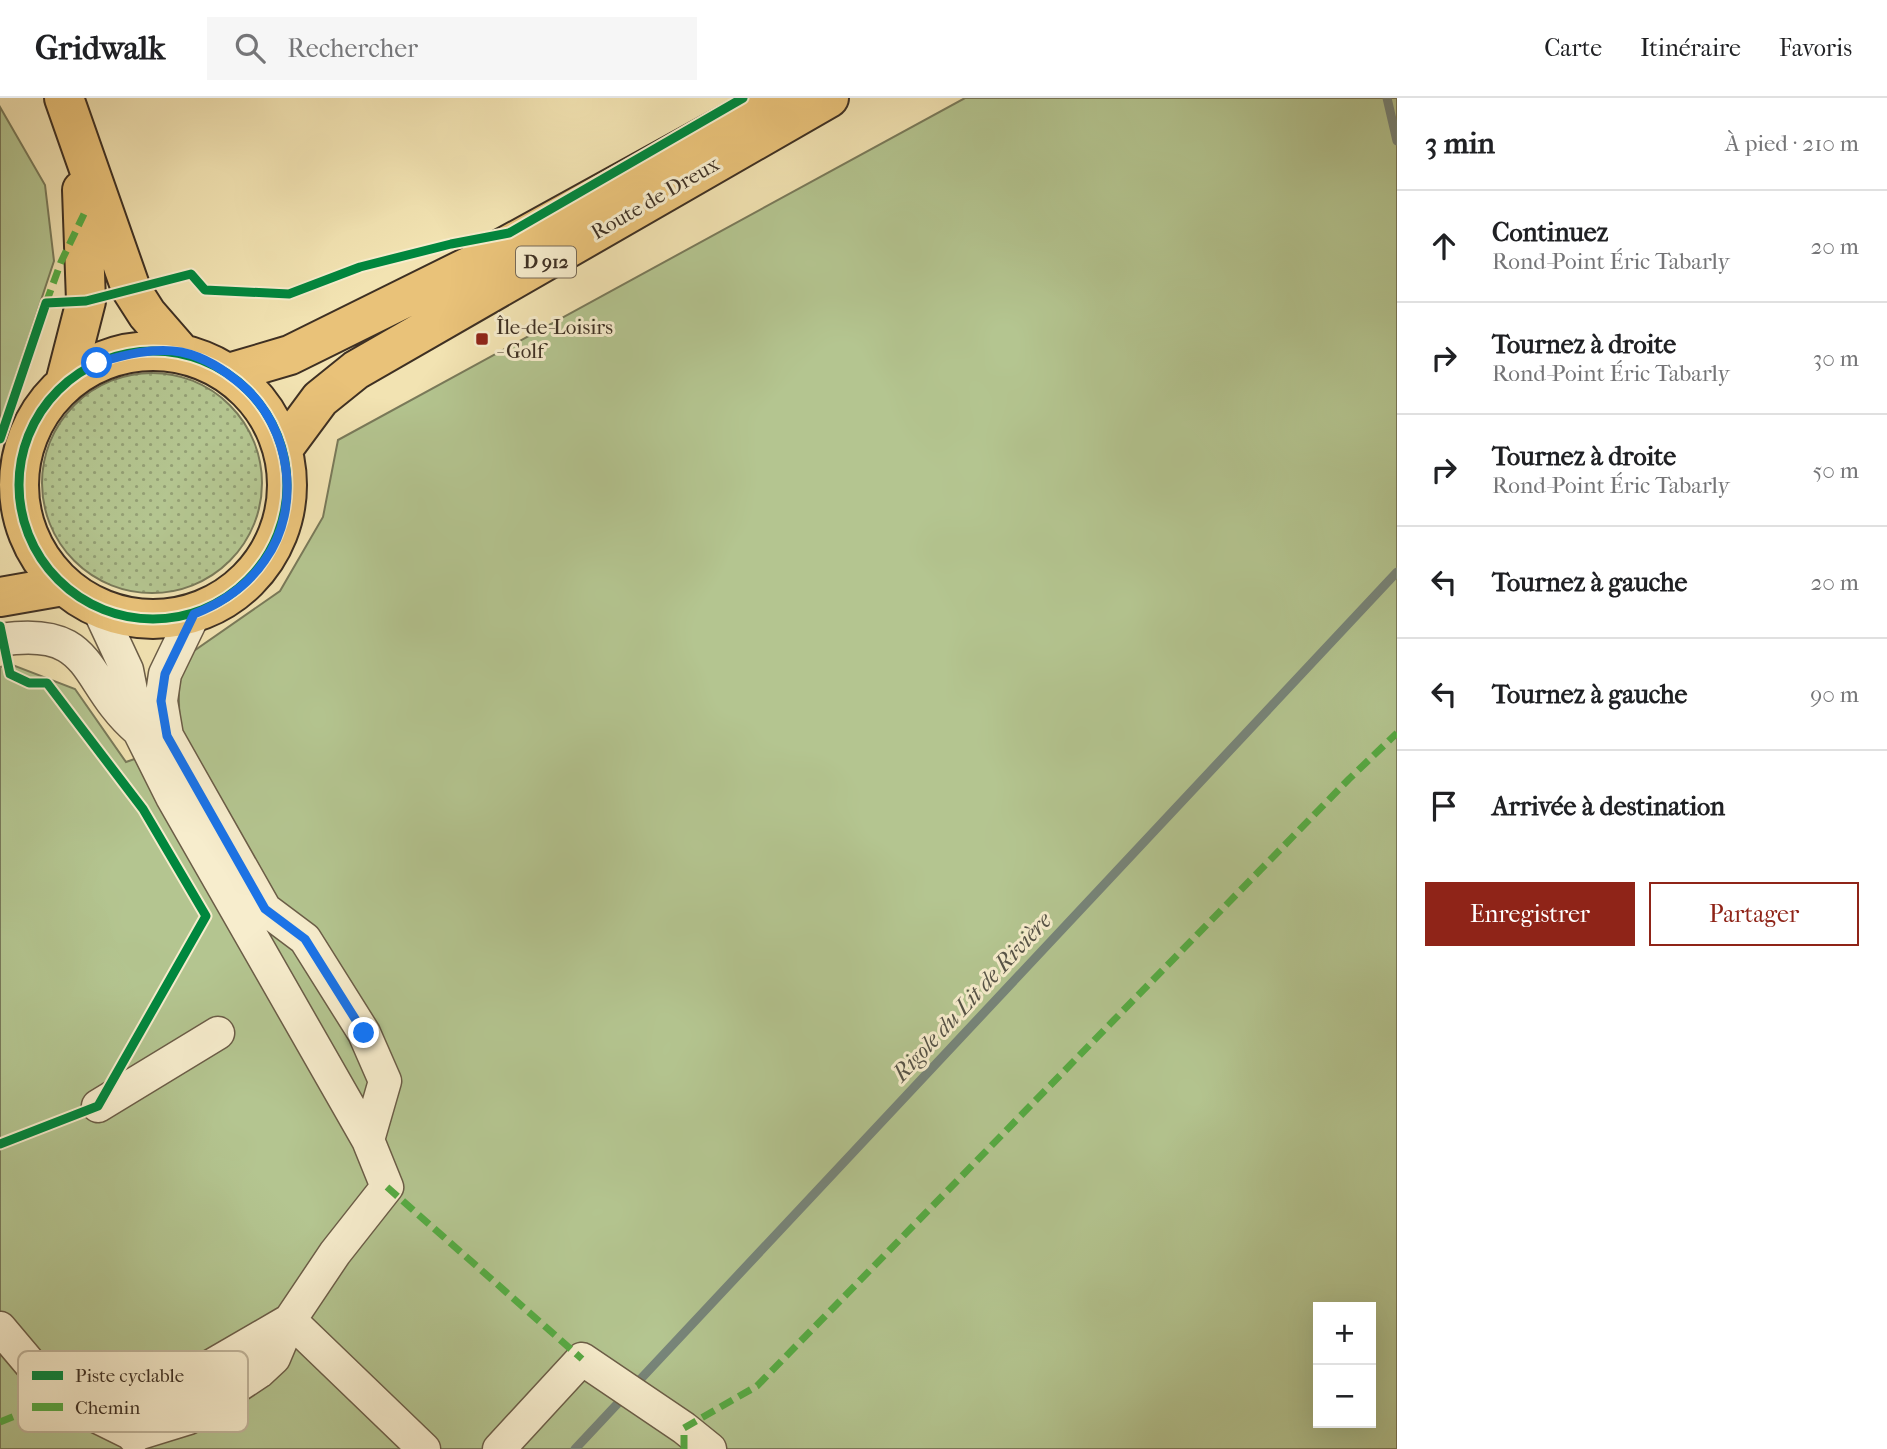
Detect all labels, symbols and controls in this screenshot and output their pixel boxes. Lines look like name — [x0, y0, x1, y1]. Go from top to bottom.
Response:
search box — [207, 17, 697, 80]
text: Gridwalk — [35, 29, 165, 68]
icon: search — [231, 29, 269, 67]
text: Rechercher — [287, 33, 418, 64]
text: Carte — [1544, 34, 1602, 62]
text: Itinéraire — [1640, 34, 1741, 62]
text: Favoris — [1779, 34, 1852, 62]
text: 3 min — [1425, 126, 1495, 161]
text: À pied · 210 m — [1725, 130, 1859, 157]
street label: Route de Dreux — [587, 152, 723, 244]
text: Continuez — [1492, 217, 1608, 248]
icon: ahead — [1425, 227, 1463, 265]
text: 20 m — [1810, 233, 1859, 260]
road number: D 912 — [516, 246, 576, 278]
text: Rond-Point Éric Tabarly — [1492, 248, 1730, 275]
place label: Île-de-Loisirs - Golf — [496, 315, 613, 363]
text: Tournez à droite — [1492, 329, 1676, 360]
marker: Île-de-Loisirs - Golf — [474, 331, 490, 347]
icon: right — [1425, 339, 1463, 377]
text: 30 m — [1813, 345, 1859, 372]
route start — [81, 347, 112, 378]
text: Rond-Point Éric Tabarly — [1492, 360, 1730, 387]
text: Tournez à droite — [1492, 441, 1676, 472]
icon: right — [1425, 451, 1463, 489]
text: 50 m — [1812, 457, 1859, 484]
text: Rond-Point Éric Tabarly — [1492, 472, 1730, 499]
icon: left — [1425, 563, 1463, 601]
text: Tournez à gauche — [1492, 567, 1687, 598]
text: 20 m — [1810, 569, 1859, 596]
icon: left — [1425, 675, 1463, 713]
text: Tournez à gauche — [1492, 679, 1687, 710]
text: 90 m — [1810, 681, 1859, 708]
icon: arrive — [1425, 787, 1463, 825]
text: Arrivée à destination — [1492, 791, 1725, 822]
button: Enregistrer — [1425, 882, 1635, 946]
button: Partager — [1649, 882, 1859, 946]
water label: Rigole du Lit de Rivière — [886, 907, 1058, 1088]
route end — [348, 1017, 379, 1048]
map controls — [1313, 1302, 1376, 1428]
button: + — [1313, 1302, 1376, 1365]
legend — [18, 1351, 248, 1432]
text: Piste cyclable — [75, 1365, 184, 1387]
button: − — [1313, 1365, 1376, 1428]
text: Chemin — [75, 1397, 140, 1419]

